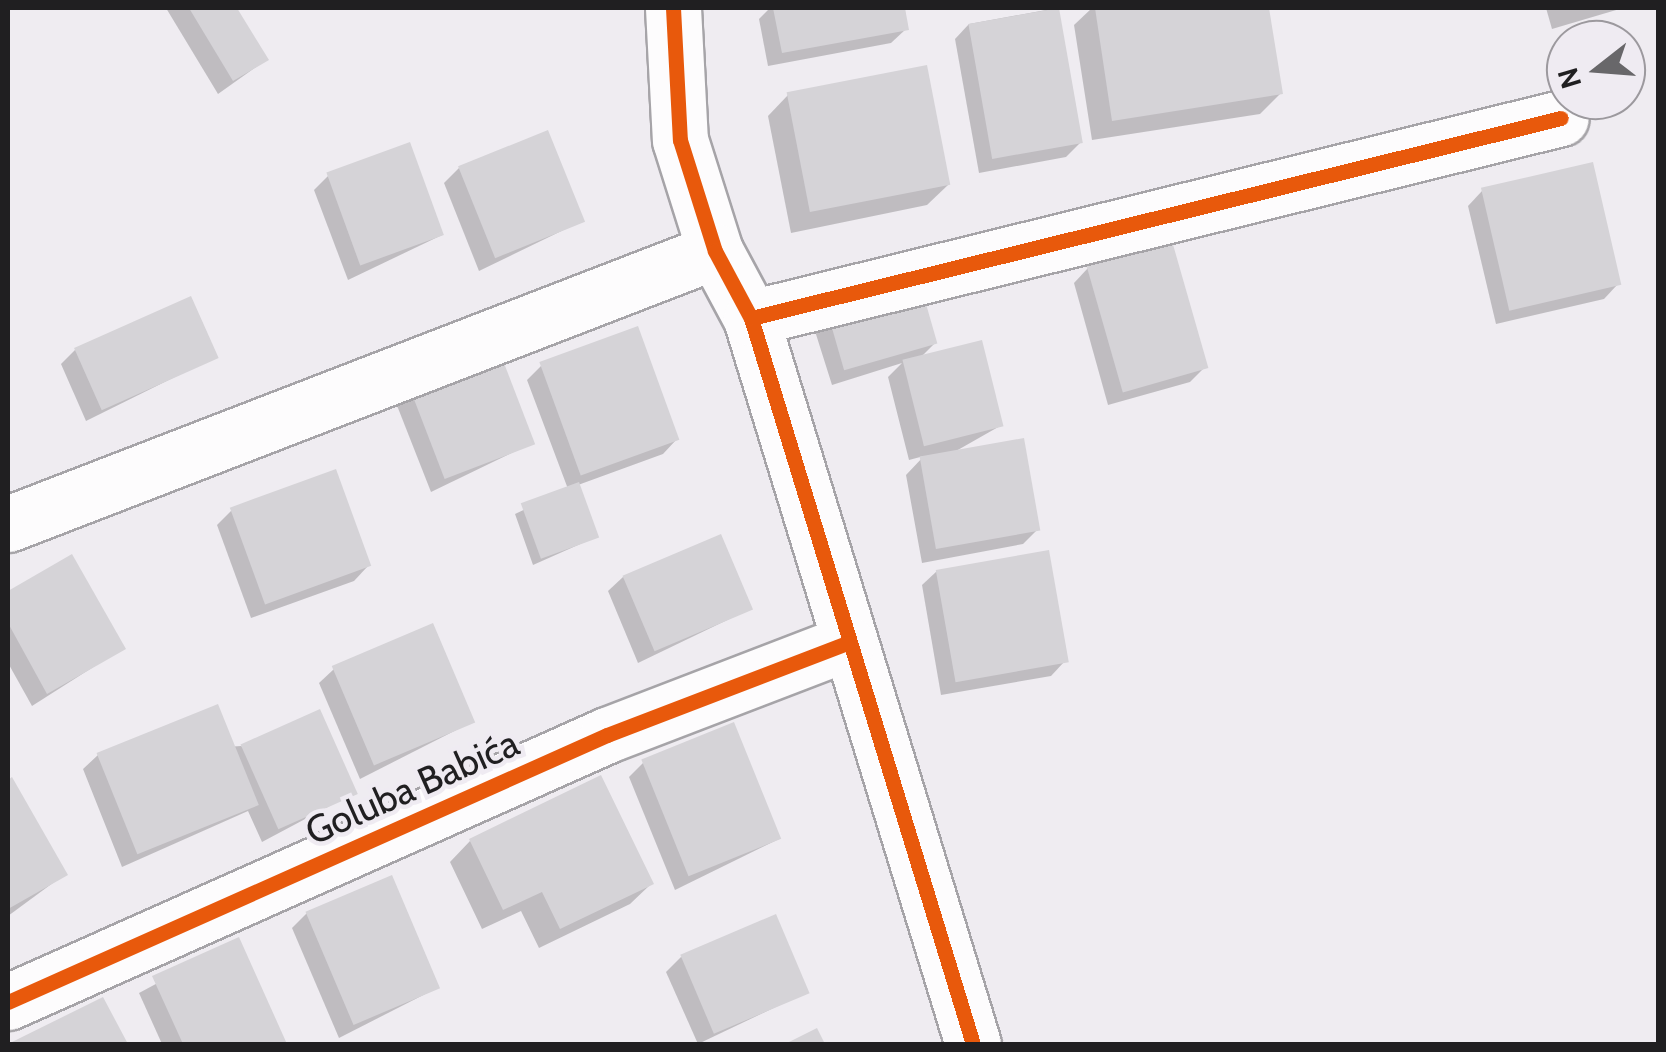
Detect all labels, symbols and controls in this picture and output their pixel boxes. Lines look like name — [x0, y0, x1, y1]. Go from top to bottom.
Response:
north arrow — [1546, 20, 1646, 120]
text: N — [1550, 64, 1588, 93]
street label: Goluba Babića — [298, 720, 526, 854]

